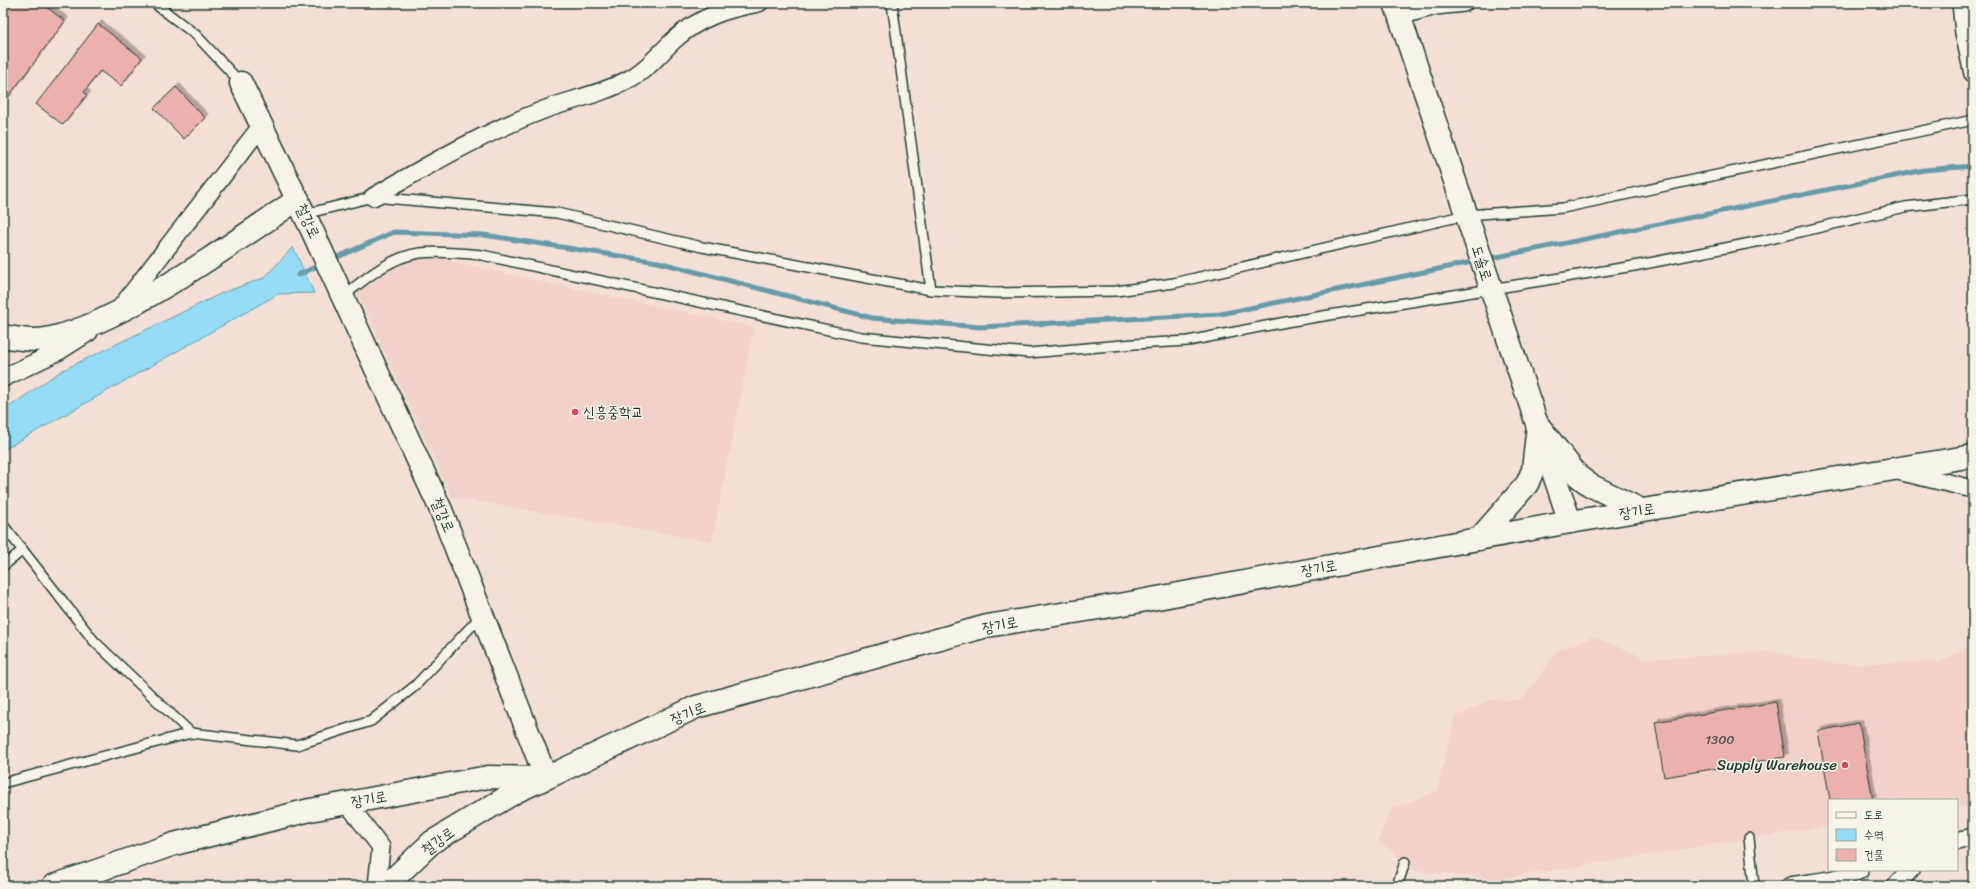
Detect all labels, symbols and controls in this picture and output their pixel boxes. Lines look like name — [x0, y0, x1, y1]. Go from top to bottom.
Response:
street label: 철강로 — [289, 199, 327, 243]
street label: 도솔로 — [1464, 242, 1500, 284]
place label: 신흥중학교 — [583, 399, 643, 425]
marker: 신흥중학교 — [570, 407, 580, 417]
street label: 철강로 — [424, 493, 462, 537]
street label: 장기로 — [1617, 495, 1657, 527]
street label: 장기로 — [1299, 552, 1339, 584]
street label: 장기로 — [980, 609, 1020, 641]
street label: 장기로 — [666, 694, 710, 732]
house number: 1300 — [1705, 728, 1735, 751]
place label: Supply Warehouse — [1717, 752, 1837, 778]
marker: Supply Warehouse — [1840, 760, 1850, 770]
street label: 장기로 — [349, 783, 389, 815]
legend — [1828, 799, 1958, 871]
text: 도로 — [1864, 804, 1883, 826]
street label: 철강로 — [416, 820, 460, 862]
text: 수역 — [1864, 824, 1884, 846]
text: 건물 — [1864, 844, 1884, 866]

